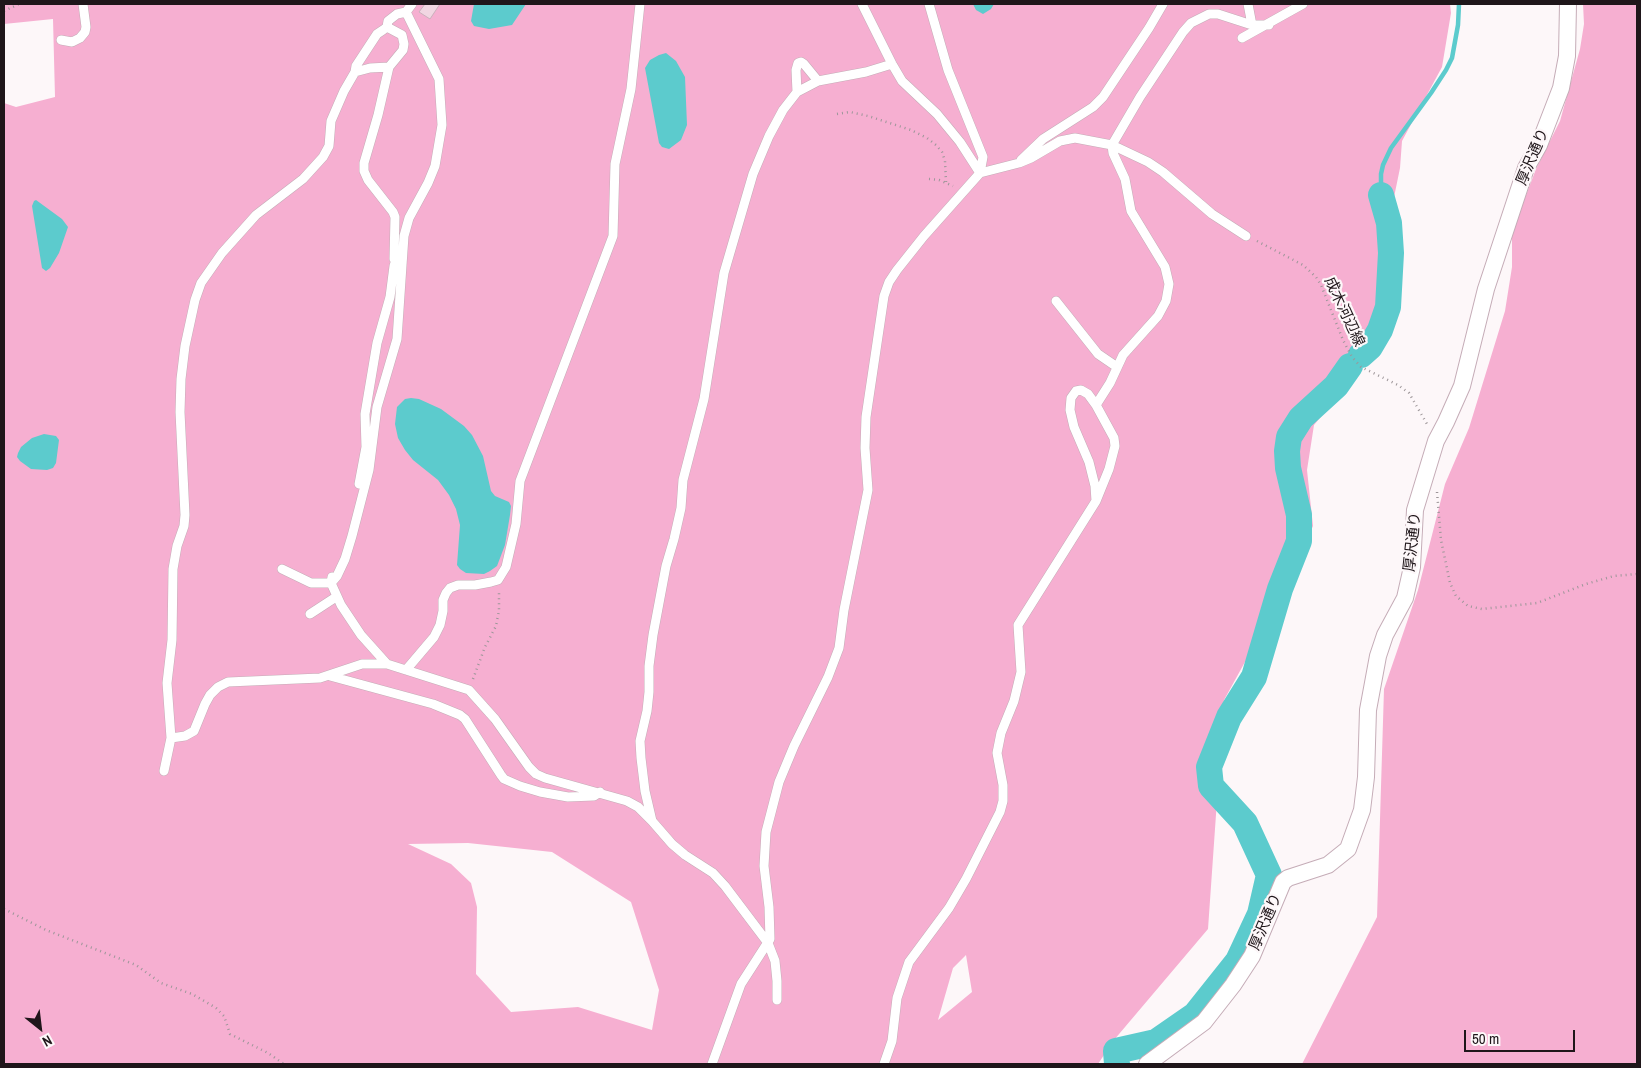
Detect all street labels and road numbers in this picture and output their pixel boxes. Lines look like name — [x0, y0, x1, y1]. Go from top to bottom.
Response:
street label: 厚沢通り — [1513, 126, 1553, 188]
street label: 成木河辺線 — [1320, 274, 1368, 350]
street label: 厚沢通り — [1401, 511, 1425, 573]
street label: 厚沢通り — [1246, 891, 1286, 953]

